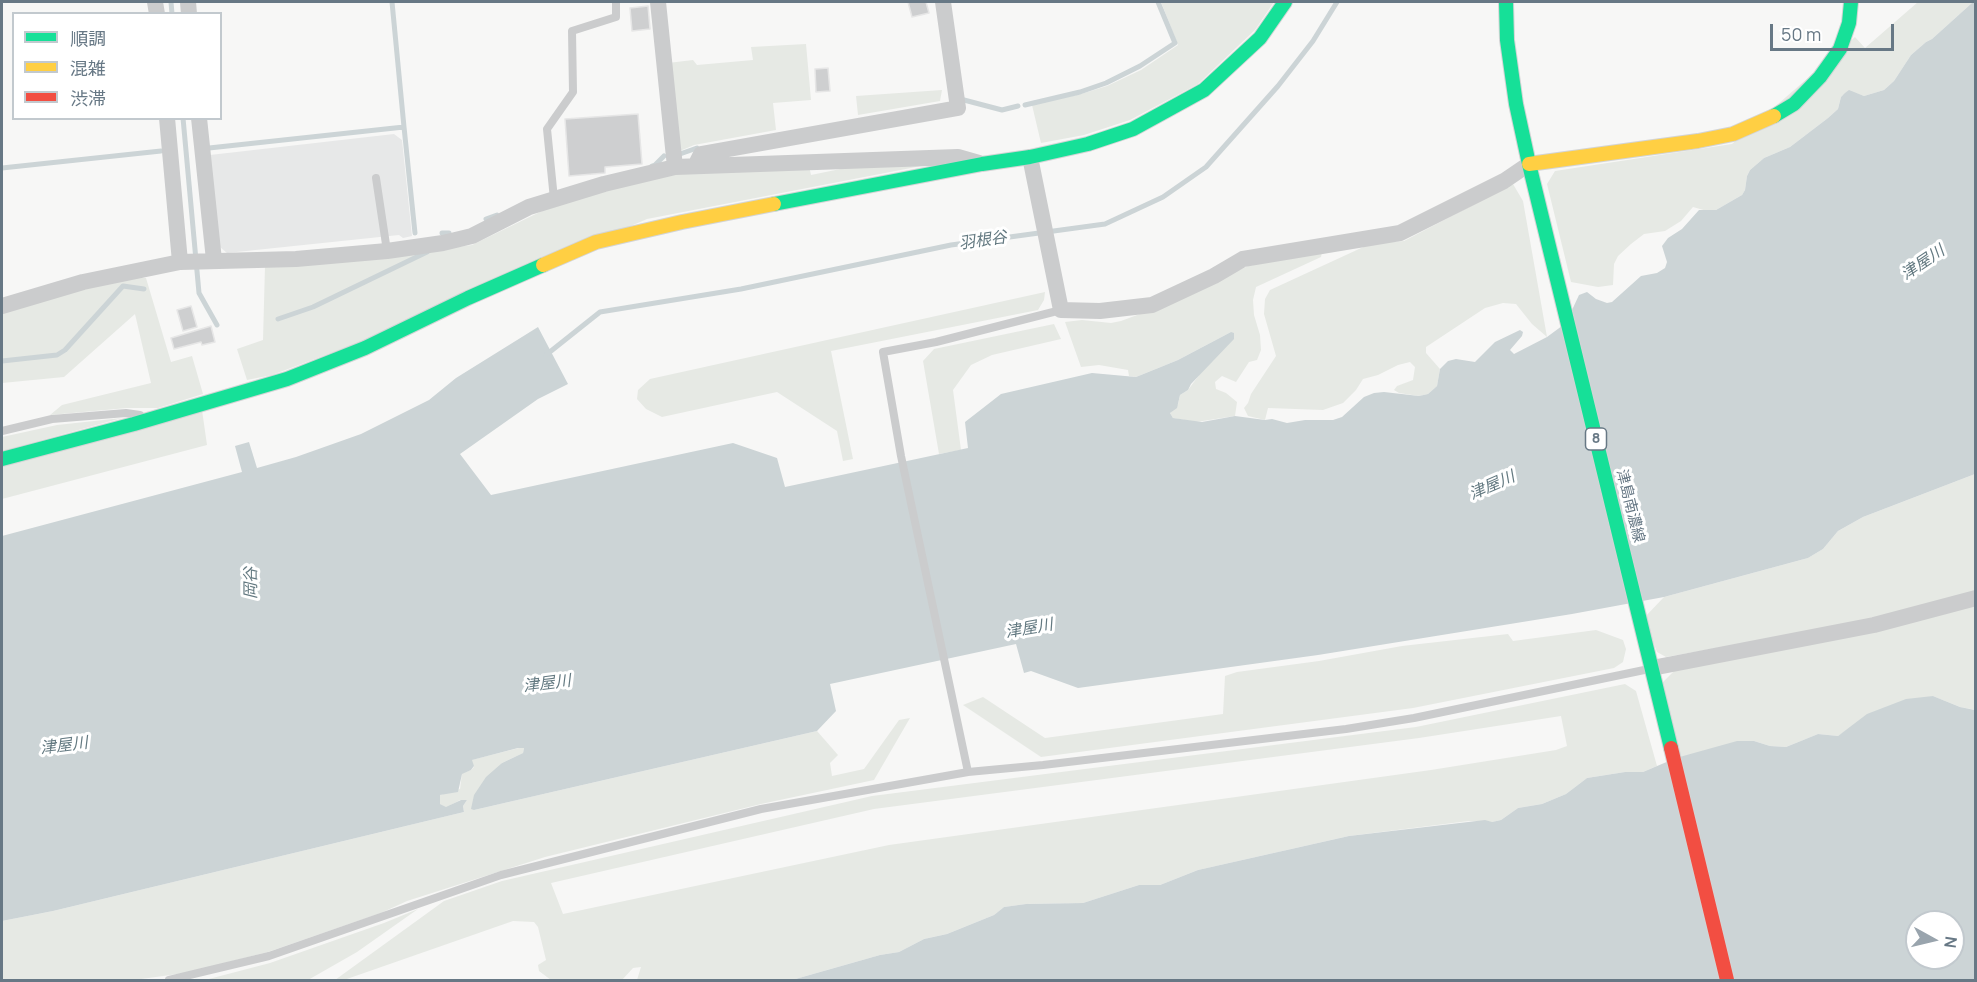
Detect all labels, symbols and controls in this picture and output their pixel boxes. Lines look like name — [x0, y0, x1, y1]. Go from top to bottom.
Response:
legend — [12, 12, 222, 120]
scale bar — [1773, 12, 1898, 50]
text: 50 m — [1781, 22, 1821, 46]
text: 順調 — [70, 26, 106, 50]
text: 混雑 — [70, 56, 106, 80]
text: 渋滞 — [70, 86, 106, 110]
water label: 羽根谷 — [958, 228, 1008, 254]
water label: 津屋川 — [1898, 242, 1948, 284]
road number: 8 — [1586, 428, 1606, 450]
water label: 津屋川 — [1466, 467, 1518, 505]
street label: 津島南濃線 — [1612, 467, 1648, 545]
water label: 岡谷 — [242, 567, 262, 599]
water label: 津屋川 — [1004, 615, 1054, 643]
water label: 津屋川 — [522, 672, 572, 696]
water label: 津屋川 — [39, 734, 89, 758]
north arrow — [1905, 910, 1965, 970]
text: N — [1939, 935, 1963, 949]

